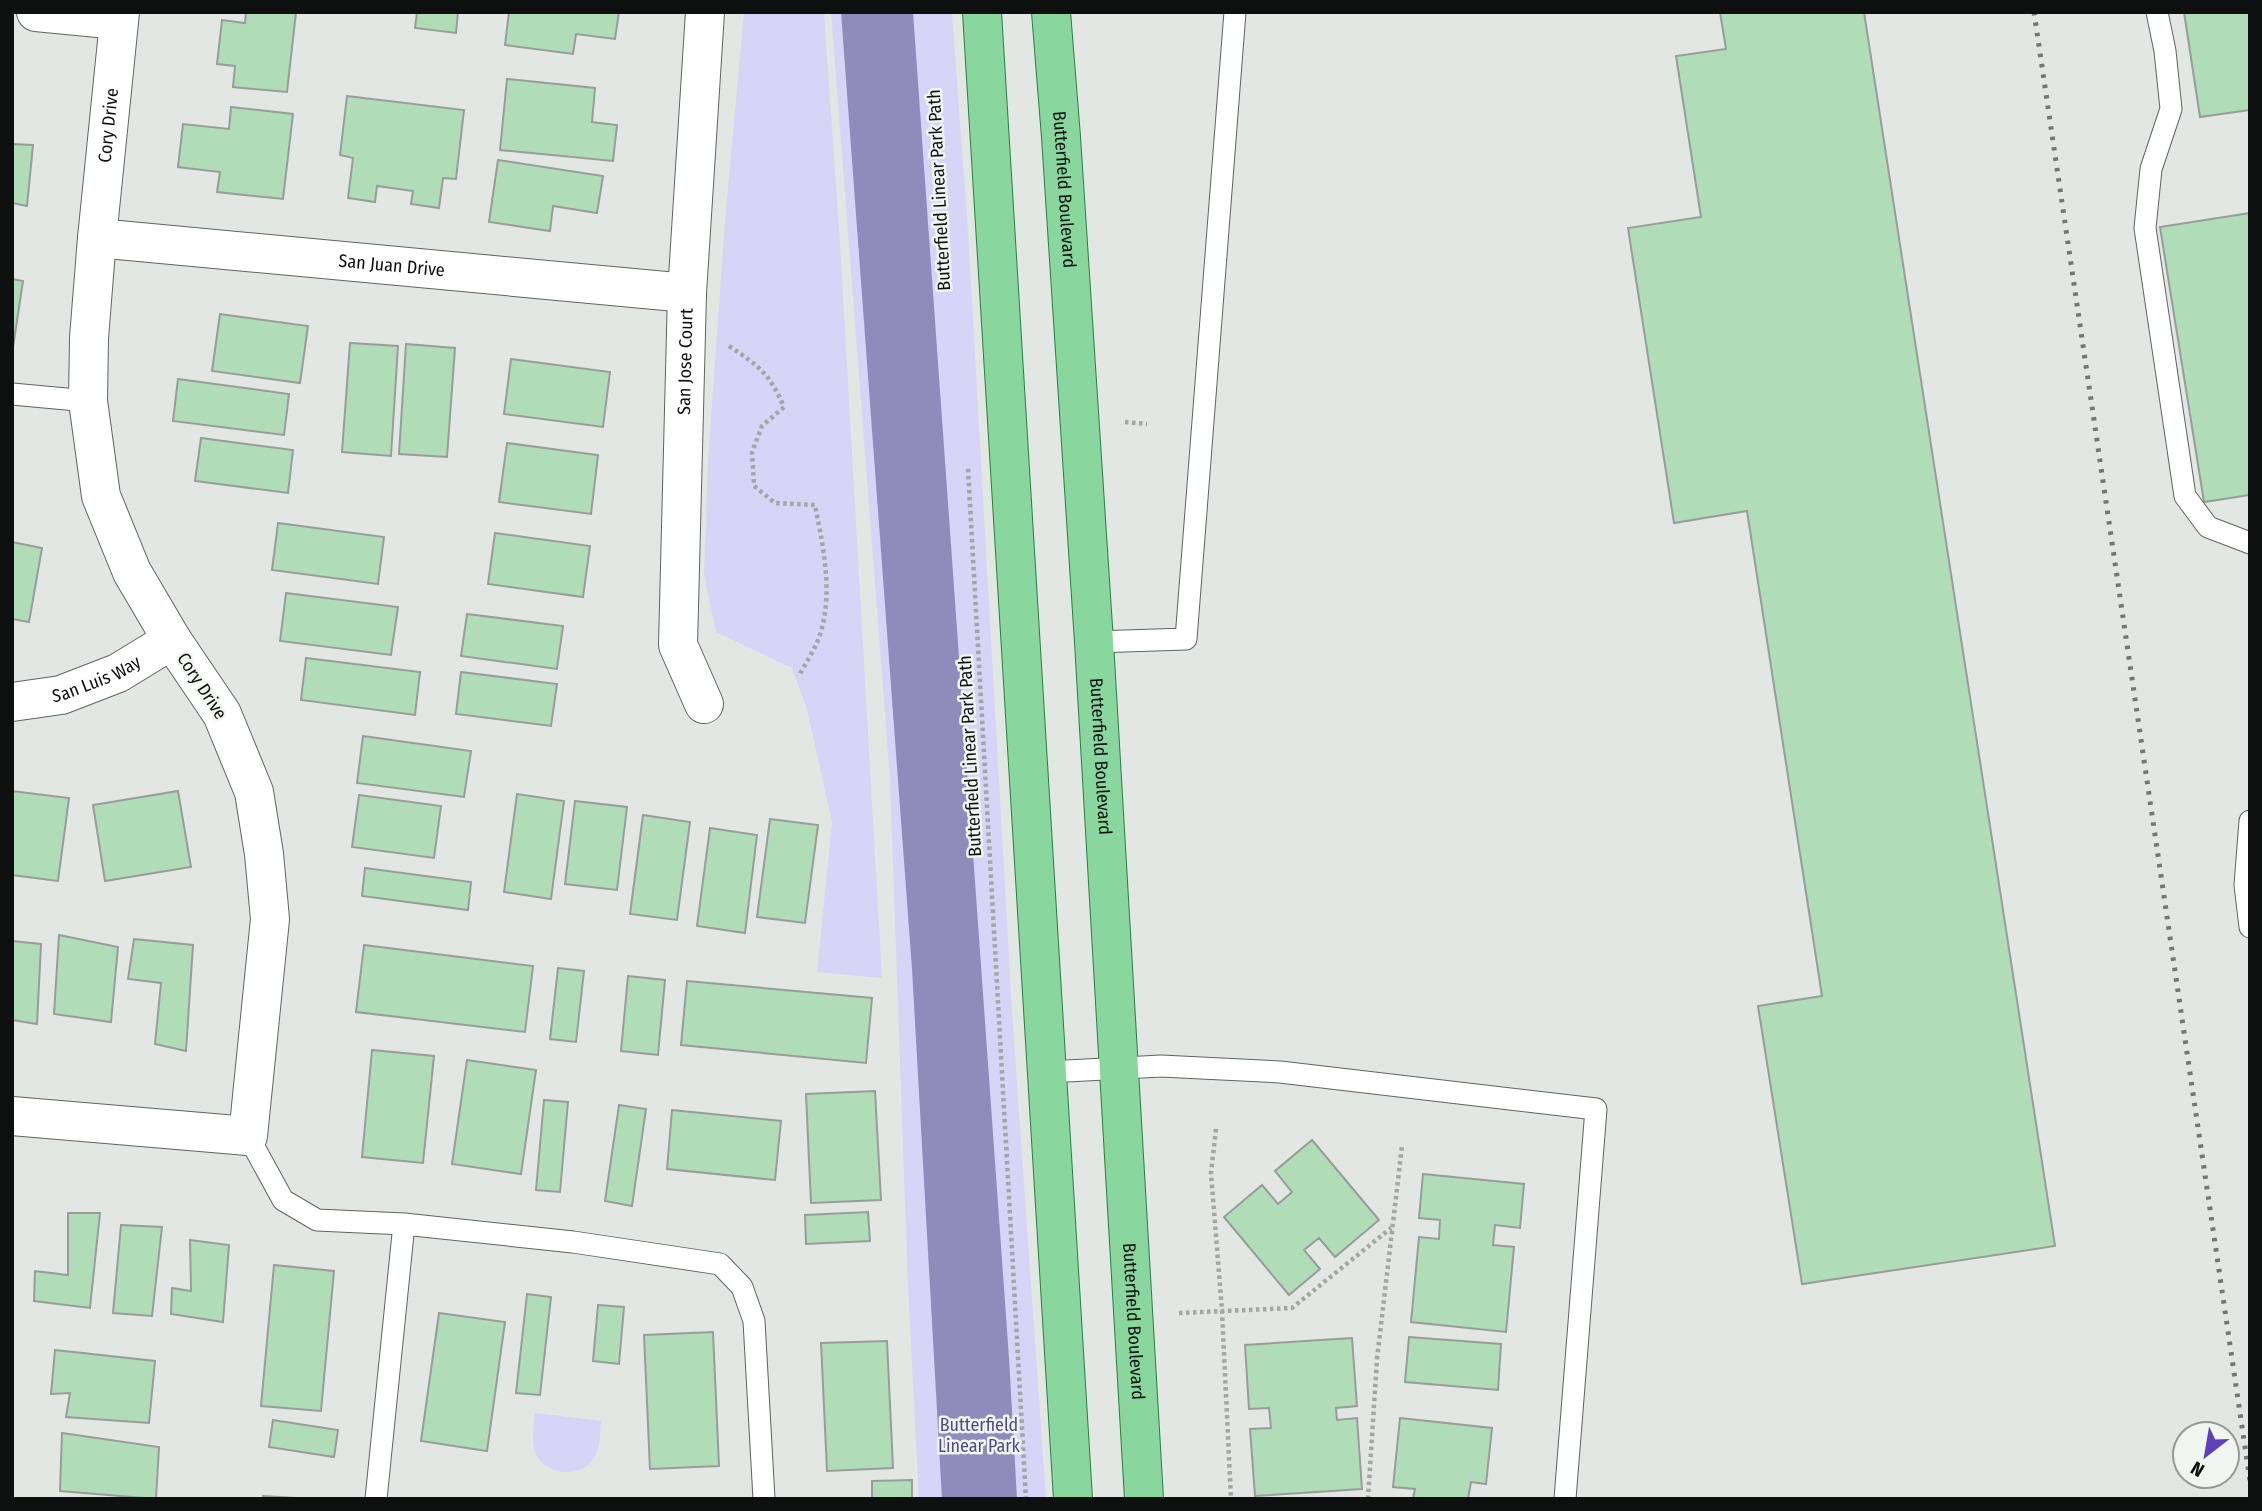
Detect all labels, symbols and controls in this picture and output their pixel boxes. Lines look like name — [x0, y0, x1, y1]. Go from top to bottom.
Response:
street label: Cory Drive — [94, 87, 123, 164]
street label: Butterfield Linear Park Path — [923, 89, 955, 291]
street label: Butterfield Boulevard — [1048, 110, 1081, 269]
street label: San Juan Drive — [338, 250, 446, 281]
street label: San Jose Court — [673, 308, 698, 415]
street label: Cory Drive — [172, 649, 232, 723]
street label: San Luis Way — [51, 651, 145, 707]
street label: Butterfield Linear Park Path — [954, 655, 986, 857]
street label: Butterfield Boulevard — [1085, 677, 1116, 835]
street label: Butterfield Boulevard — [1118, 1242, 1149, 1400]
park label: Butterfield Linear Park — [938, 1414, 1021, 1457]
north arrow — [2171, 1420, 2241, 1490]
text: N — [2187, 1456, 2208, 1482]

